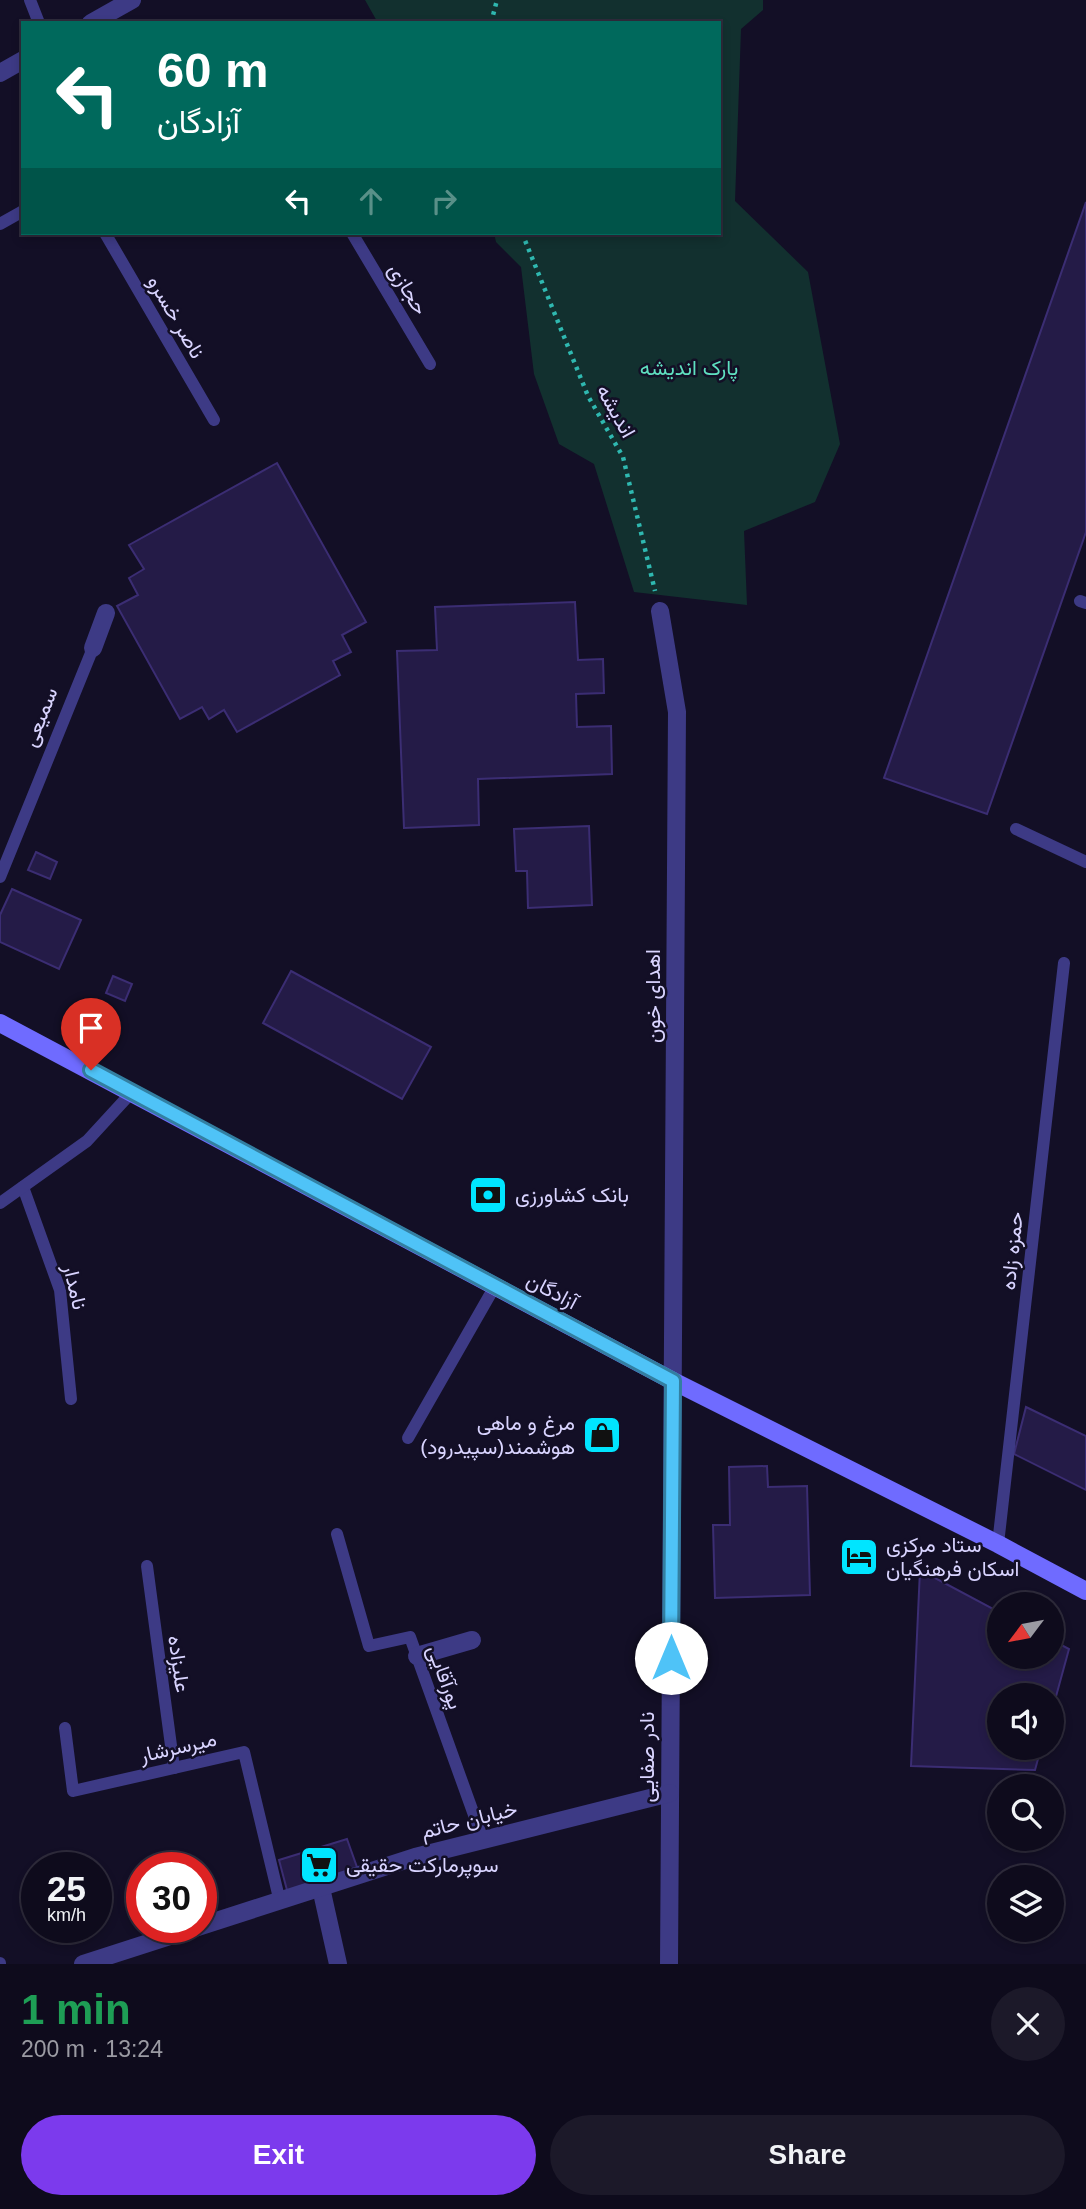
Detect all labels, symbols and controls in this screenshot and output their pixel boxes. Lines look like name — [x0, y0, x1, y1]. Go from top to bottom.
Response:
text: 60 m — [157, 43, 269, 97]
icon: left — [42, 49, 133, 140]
text: آزادگان — [157, 104, 240, 140]
icon: left — [279, 182, 317, 220]
icon: ahead — [352, 182, 390, 220]
icon: right — [425, 182, 463, 220]
street label: حجازی — [382, 259, 433, 320]
street label: ناصر خسرو — [142, 271, 209, 363]
park label: پارک اندیشه — [640, 356, 738, 382]
street label: اندیشه — [592, 380, 640, 442]
street label: سمیعی — [17, 684, 63, 750]
street label: اهدای خون — [641, 949, 666, 1043]
pin — [61, 998, 121, 1070]
icon: arrive — [72, 1009, 110, 1047]
bank icon: بانک کشاورزی — [467, 1174, 509, 1216]
place label: بانک کشاورزی — [515, 1183, 629, 1208]
street label: حمزه زاده — [996, 1211, 1029, 1291]
street label: نامدار — [57, 1261, 92, 1312]
street label: آزادگان — [522, 1268, 583, 1316]
place label: مرغ و ماهی هوشمند(سپیدرود) — [420, 1411, 575, 1461]
shop icon: مرغ و ماهی هوشمند(سپیدرود) — [581, 1414, 623, 1456]
place label: ستاد مرکزی اسکان فرهنگیان — [886, 1533, 1020, 1582]
hotel icon: ستاد مرکزی اسکان فرهنگیان — [838, 1536, 880, 1578]
north arrow — [987, 1592, 1064, 1670]
map controls — [987, 1592, 1064, 1942]
position arrow — [634, 1621, 708, 1695]
street label: علیزاده — [162, 1634, 195, 1694]
street label: پورآقایی — [420, 1642, 468, 1713]
button: sound — [987, 1683, 1064, 1760]
street label: نادر صفایی — [635, 1711, 660, 1803]
street label: میرسرشار — [136, 1727, 219, 1769]
button: search — [987, 1774, 1064, 1851]
street label: خیابان حاتم — [418, 1796, 520, 1845]
supermarket icon: سوپرمارکت حقیقی — [298, 1844, 340, 1886]
speed limit sign: 30 — [126, 1852, 217, 1943]
place label: سوپرمارکت حقیقی — [346, 1853, 498, 1879]
button: layers — [987, 1865, 1064, 1942]
text: 25 — [47, 1869, 86, 1908]
text: km/h — [47, 1905, 86, 1925]
text: 1 min — [21, 1986, 131, 2033]
button: close — [991, 1987, 1065, 2061]
text: 200 m · 13:24 — [21, 2036, 163, 2062]
button: Exit — [21, 2115, 536, 2195]
button: Share — [550, 2115, 1065, 2195]

